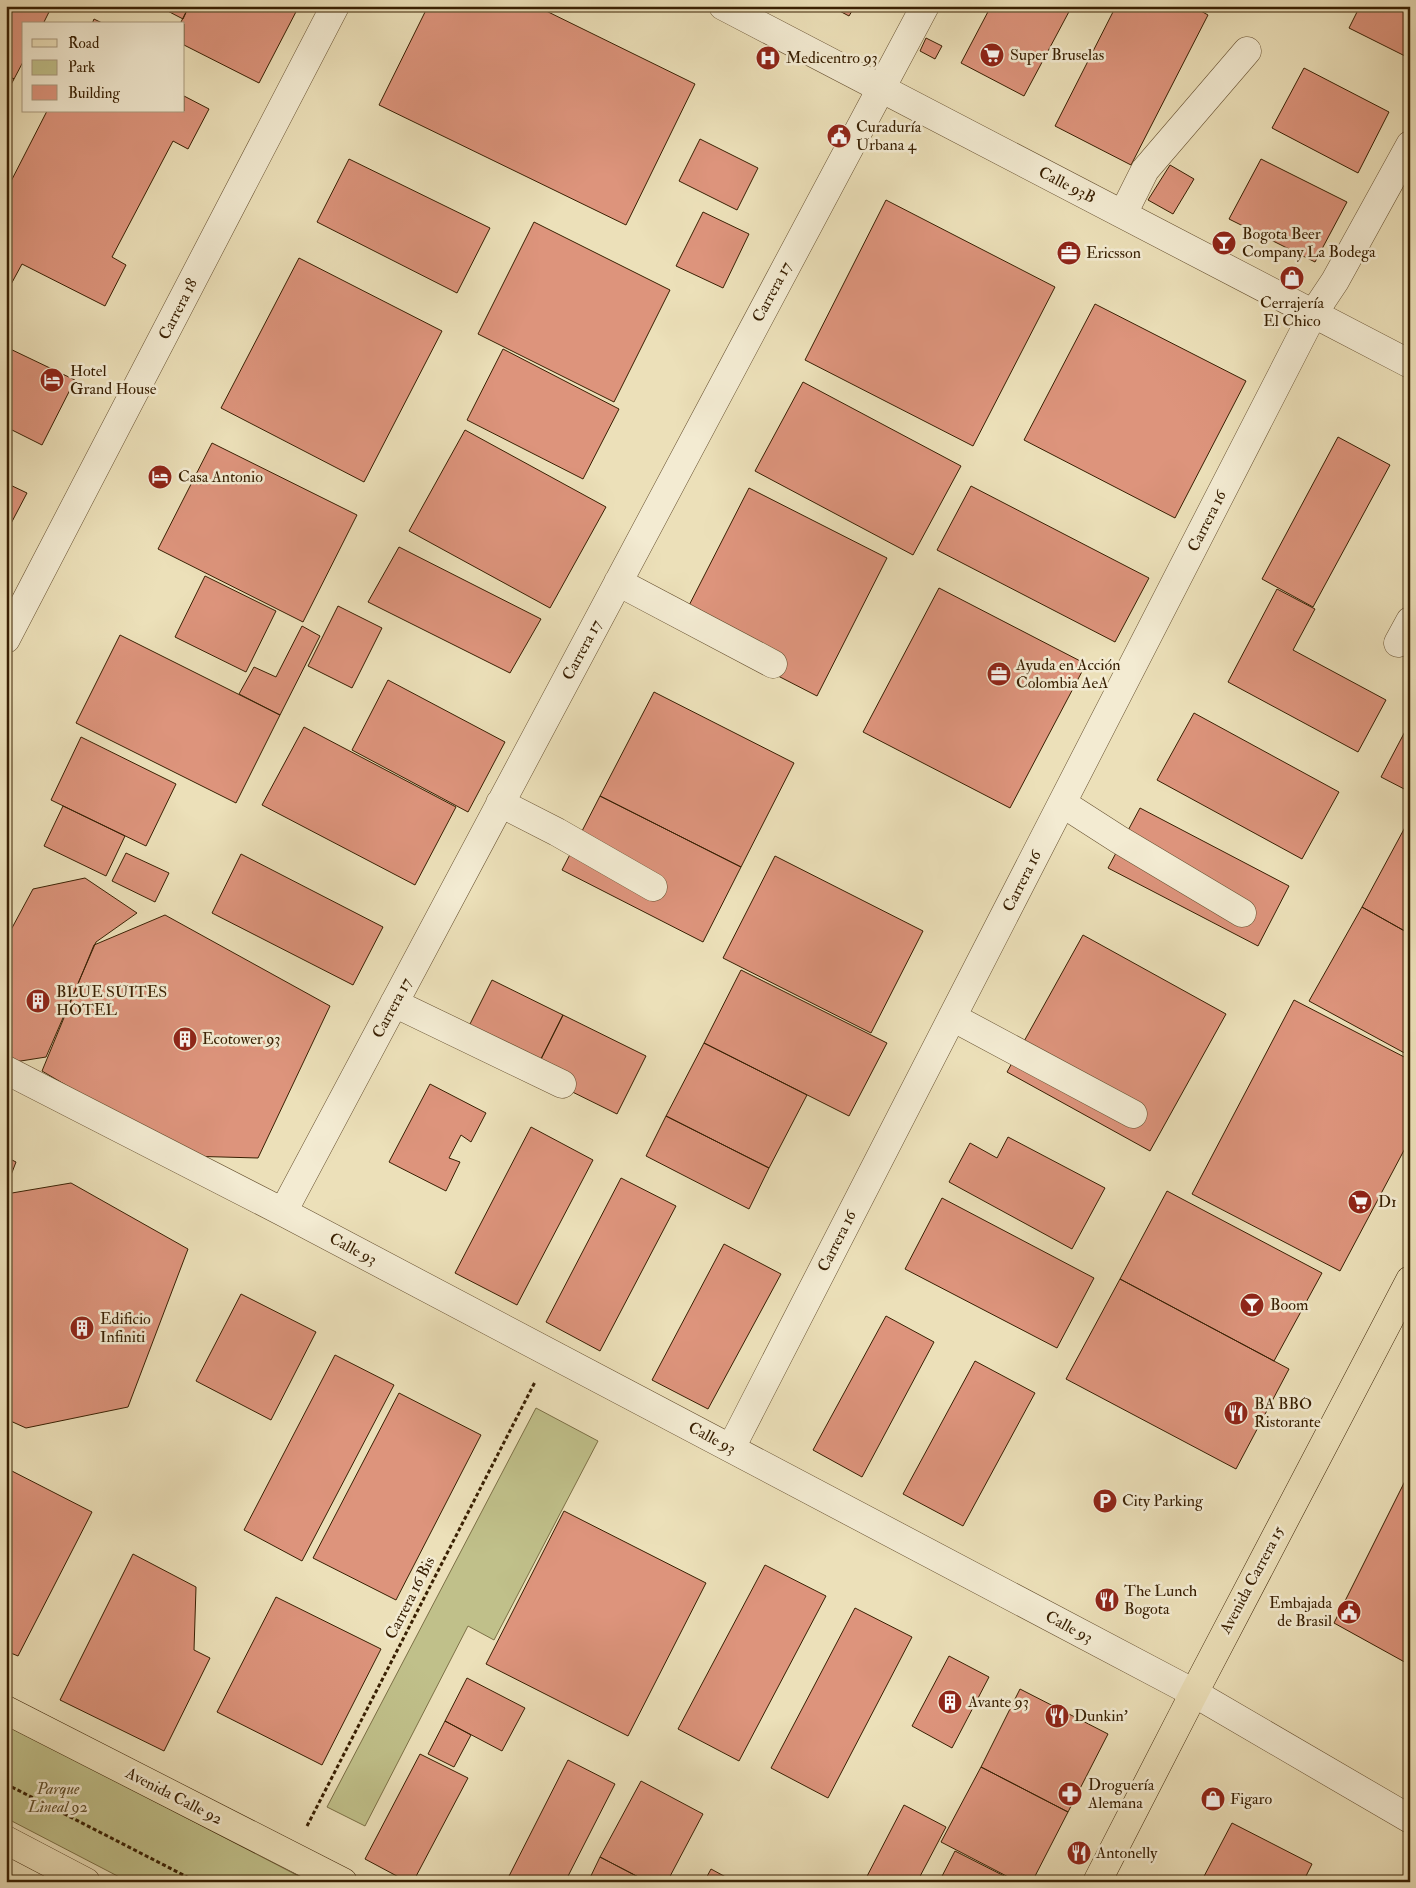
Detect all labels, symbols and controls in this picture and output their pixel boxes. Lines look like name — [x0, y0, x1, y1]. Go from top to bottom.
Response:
legend — [22, 22, 185, 112]
text: Road — [68, 34, 100, 53]
supermarket icon: Super Bruselas — [979, 42, 1005, 68]
hospital icon: Medicentro 93 — [755, 45, 781, 71]
place label: Super Bruselas — [1010, 45, 1104, 66]
place label: Medicentro 93 — [786, 48, 878, 68]
text: Park — [68, 58, 95, 77]
text: Building — [68, 84, 120, 103]
place label: Curaduría Urbana 4 — [856, 117, 922, 155]
public building icon: Curaduría Urbana 4 — [826, 123, 852, 149]
street label: Calle 93B — [1035, 162, 1099, 208]
place label: Bogota Beer Company La Bodega — [1242, 224, 1376, 263]
bar icon: Bogota Beer Company La Bodega — [1211, 230, 1237, 256]
office icon: Ericsson — [1056, 240, 1082, 266]
place label: Ericsson — [1086, 243, 1141, 263]
street label: Carrera 17 — [748, 258, 797, 326]
shop icon: Cerrajería El Chico — [1279, 265, 1305, 291]
street label: Carrera 18 — [154, 275, 202, 343]
place label: Cerrajería El Chico — [1260, 293, 1324, 331]
place label: Hotel Grand House — [70, 361, 157, 399]
hotel icon: Hotel Grand House — [39, 367, 65, 393]
hotel icon: Casa Antonio — [147, 464, 173, 490]
place label: Casa Antonio — [178, 467, 263, 487]
street label: Carrera 16 — [1183, 486, 1231, 555]
street label: Carrera 17 — [558, 616, 607, 684]
place label: Ayuda en Acción Colombia AeA — [1015, 655, 1120, 693]
office icon: Ayuda en Acción Colombia AeA — [986, 661, 1012, 687]
street label: Carrera 16 — [998, 846, 1046, 915]
street label: Carrera 17 — [368, 974, 417, 1042]
place label: BLUE SUITES HOTEL — [56, 982, 167, 1020]
building icon: BLUE SUITES HOTEL — [25, 988, 51, 1014]
building icon: Ecotower 93 — [172, 1026, 198, 1052]
place label: Ecotower 93 — [202, 1029, 280, 1049]
supermarket icon: D1 — [1347, 1189, 1373, 1215]
place label: D1 — [1378, 1192, 1397, 1212]
street label: Carrera 16 — [813, 1206, 861, 1275]
street label: Calle 93 — [326, 1228, 380, 1270]
bar icon: Boom — [1239, 1292, 1265, 1318]
place label: Boom — [1270, 1295, 1309, 1315]
place label: Edificio Infiniti — [100, 1309, 151, 1347]
building icon: Edificio Infiniti — [69, 1315, 95, 1341]
place label: BA BBO Ristorante — [1254, 1394, 1321, 1432]
restaurant icon: BA BBO Ristorante — [1223, 1400, 1249, 1426]
street label: Calle 93 — [685, 1417, 739, 1459]
parking icon: City Parking — [1092, 1488, 1118, 1514]
place label: City Parking — [1122, 1491, 1204, 1511]
street label: Avenida Carrera 15 — [1215, 1523, 1289, 1638]
street label: Carrera 16 Bis — [381, 1553, 439, 1643]
place label: The Lunch Bogota — [1124, 1581, 1198, 1619]
restaurant icon: The Lunch Bogota — [1094, 1587, 1120, 1613]
place label: Embajada de Brasil — [1269, 1593, 1332, 1631]
public building icon: Embajada de Brasil — [1336, 1599, 1362, 1625]
street label: Calle 93 — [1042, 1606, 1096, 1648]
building icon: Avante 93 — [937, 1689, 963, 1715]
place label: Avante 93 — [967, 1692, 1029, 1712]
restaurant icon: Dunkin' — [1044, 1703, 1070, 1729]
place label: Dunkin' — [1074, 1706, 1128, 1726]
street label: Avenida Calle 92 — [121, 1763, 226, 1829]
place label: Droguería Alemana — [1087, 1775, 1155, 1813]
park label: Parque Lineal 92 — [27, 1779, 88, 1817]
pharmacy icon: Droguería Alemana — [1057, 1781, 1083, 1807]
shop icon: Figaro — [1200, 1786, 1226, 1812]
place label: Figaro — [1230, 1789, 1273, 1809]
restaurant icon: Antonelly — [1066, 1840, 1092, 1866]
place label: Antonelly — [1095, 1843, 1158, 1863]

